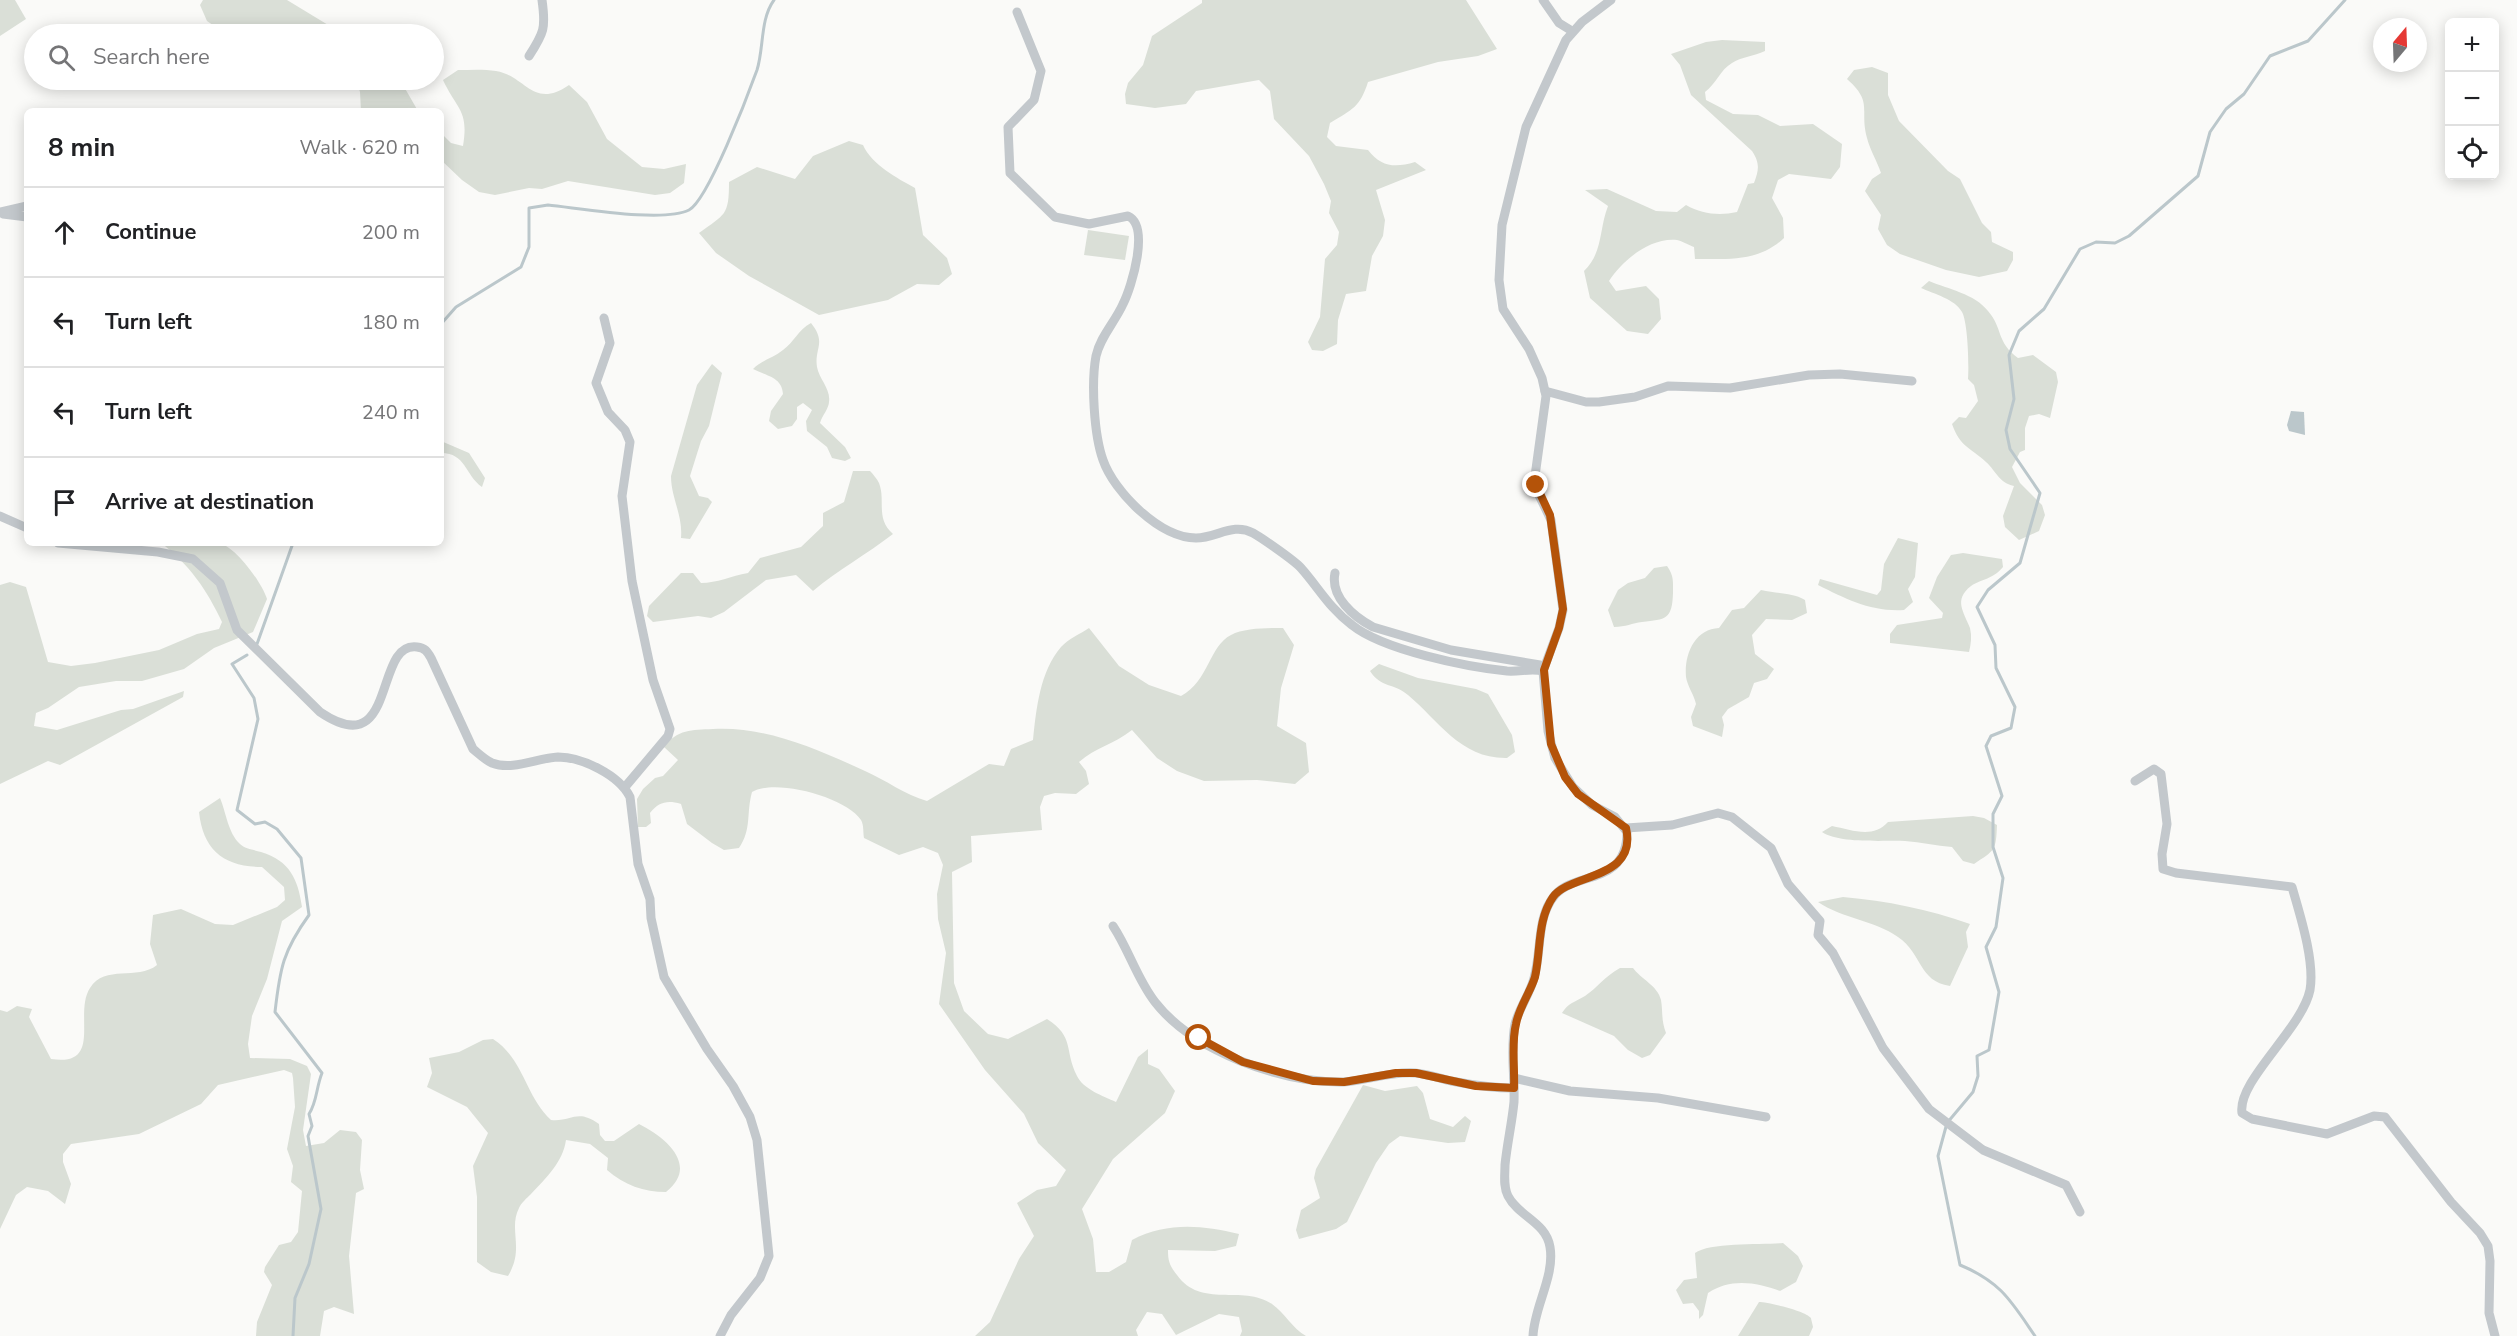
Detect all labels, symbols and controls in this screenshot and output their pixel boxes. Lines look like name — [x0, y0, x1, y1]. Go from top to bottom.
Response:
north arrow — [2373, 18, 2427, 72]
map controls — [2445, 18, 2499, 180]
button: + — [2445, 18, 2499, 72]
search box — [24, 24, 444, 90]
icon: search — [45, 41, 78, 74]
text: Search here — [93, 42, 210, 72]
button: − — [2445, 72, 2499, 126]
button: locate — [2445, 126, 2499, 180]
text: 8 min — [48, 130, 115, 165]
text: Walk · 620 m — [300, 134, 420, 161]
icon: ahead — [48, 216, 81, 249]
text: Continue — [105, 217, 196, 247]
text: 200 m — [362, 219, 420, 246]
icon: left — [48, 306, 81, 339]
text: Turn left — [105, 307, 192, 337]
text: 180 m — [362, 309, 420, 336]
icon: left — [48, 396, 81, 429]
text: Turn left — [105, 397, 192, 427]
text: 240 m — [362, 399, 420, 426]
route end — [1522, 471, 1548, 497]
icon: arrive — [48, 486, 81, 519]
text: Arrive at destination — [105, 487, 314, 517]
route start — [1185, 1024, 1211, 1050]

